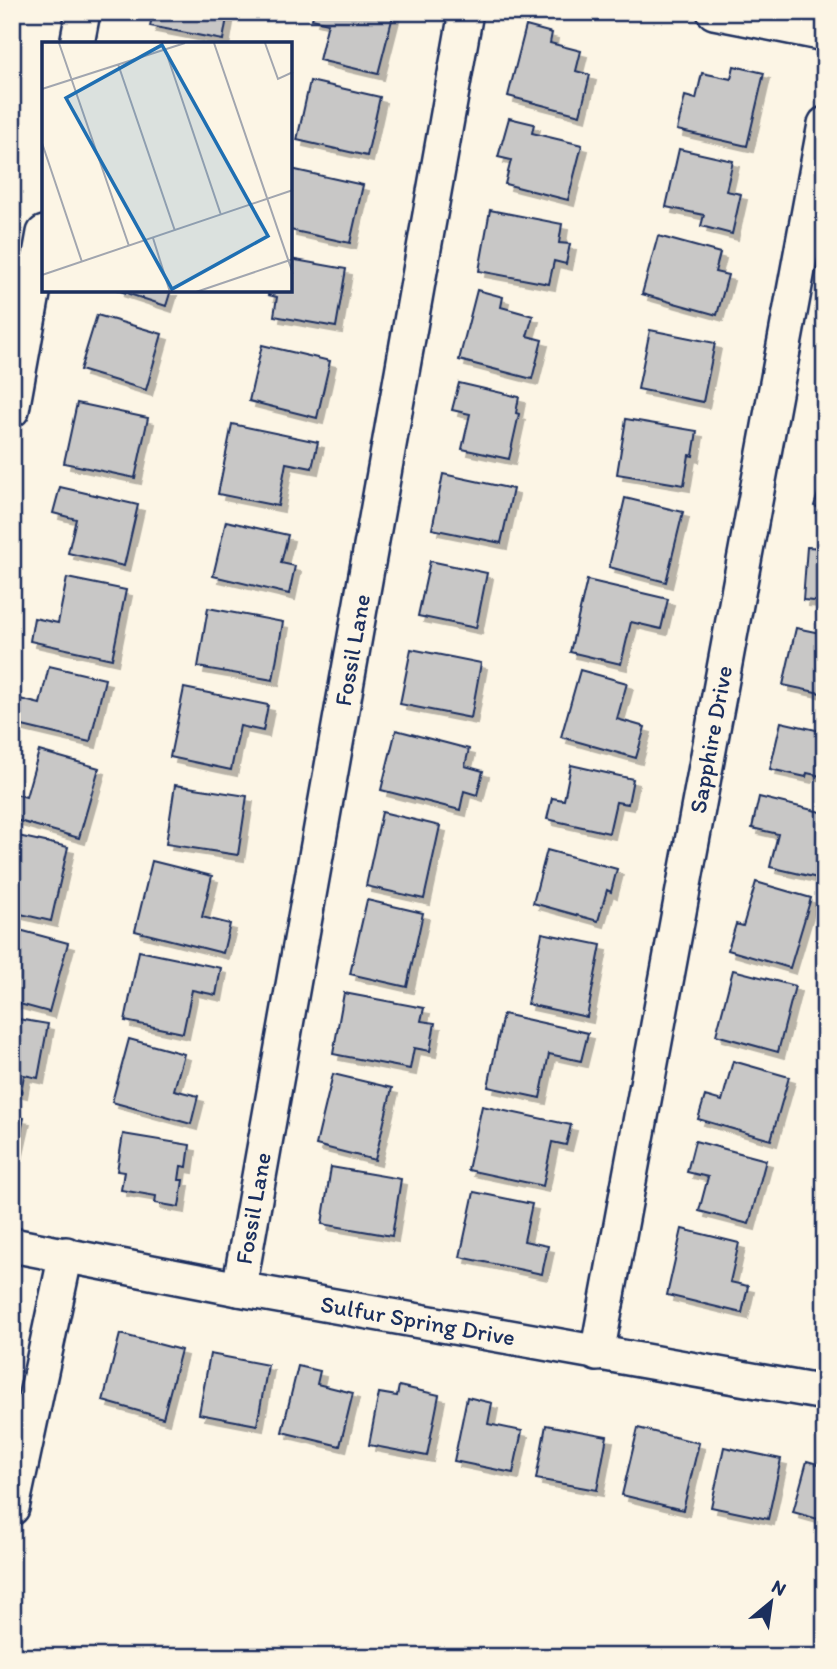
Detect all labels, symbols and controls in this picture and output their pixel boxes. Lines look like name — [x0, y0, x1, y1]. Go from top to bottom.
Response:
inset map — [42, 42, 292, 292]
street label: Fossil Lane — [328, 592, 376, 708]
street label: Sapphire Drive — [683, 663, 738, 816]
street label: Fossil Lane — [229, 1150, 277, 1266]
street label: Sulfur Spring Drive — [319, 1289, 518, 1352]
north arrow — [736, 1568, 806, 1638]
text: N — [768, 1574, 790, 1601]

